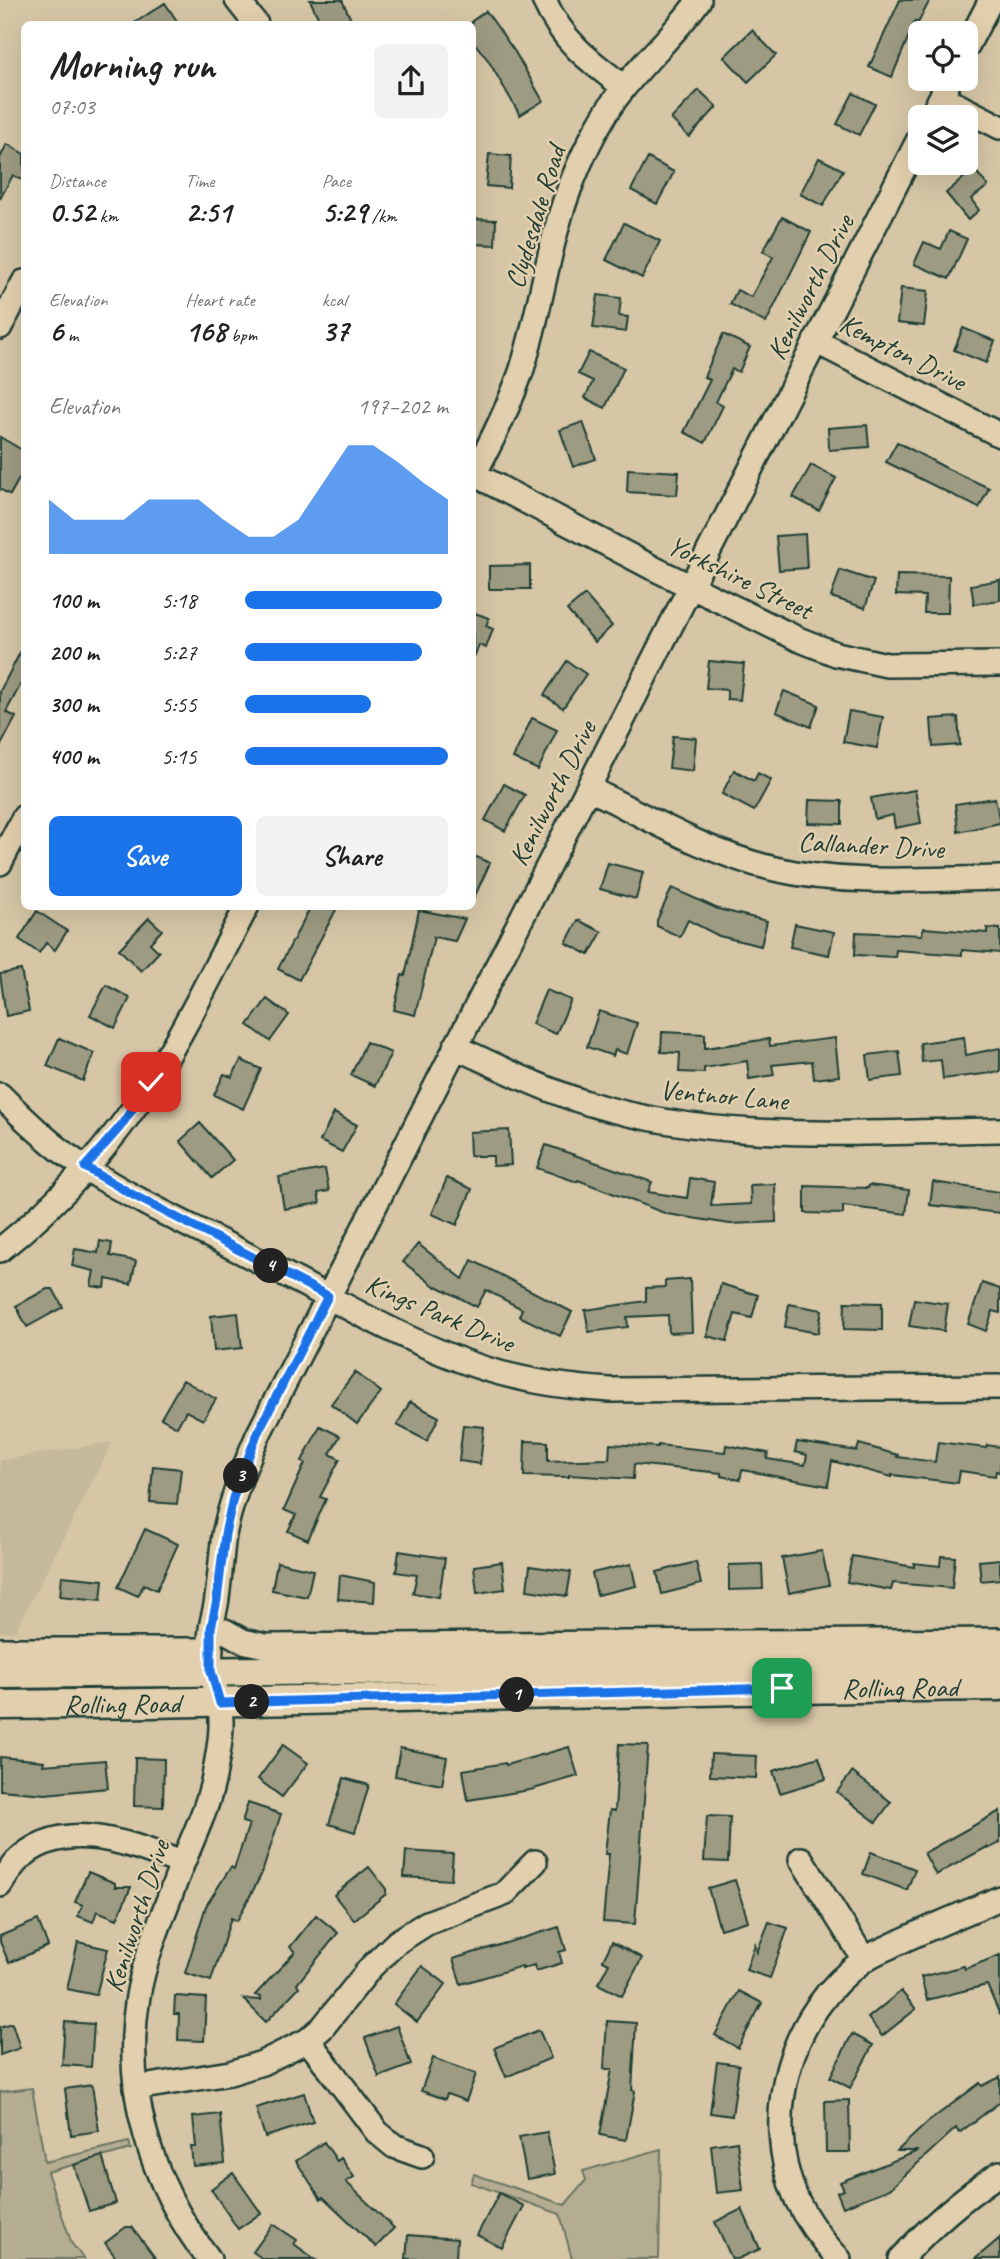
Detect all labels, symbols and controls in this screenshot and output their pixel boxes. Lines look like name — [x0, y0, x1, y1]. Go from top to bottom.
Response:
map controls — [908, 21, 978, 175]
button: locate — [908, 21, 978, 91]
text: Morning run — [49, 42, 215, 89]
button: share — [374, 44, 448, 118]
text: 07:03 — [49, 92, 95, 121]
button: layers — [908, 105, 978, 175]
street label: Clydesdale Road — [497, 138, 574, 292]
text: Distance — [49, 169, 106, 193]
text: Time — [185, 169, 214, 193]
text: Pace — [322, 169, 351, 193]
text: 0.52 — [49, 193, 95, 231]
text: 2:51 — [185, 193, 231, 231]
text: 5:29 — [322, 193, 367, 231]
text: km — [95, 204, 118, 228]
text: /km — [367, 204, 397, 228]
street label: Kenilworth Drive — [759, 207, 862, 365]
text: Elevation — [49, 288, 107, 312]
text: Heart rate — [185, 288, 255, 312]
text: kcal — [322, 288, 347, 312]
street label: Kempton Drive — [834, 305, 973, 399]
text: 6 — [49, 312, 63, 350]
text: 168 — [185, 312, 226, 350]
text: 37 — [322, 312, 349, 350]
text: m — [63, 323, 78, 347]
text: bpm — [226, 323, 257, 347]
text: Elevation — [49, 392, 120, 421]
text: 197–202 m — [357, 392, 448, 421]
street label: Yorkshire Street — [662, 527, 821, 628]
text: 100 m — [49, 586, 99, 615]
text: 5:18 — [161, 586, 197, 615]
text: 200 m — [49, 638, 99, 667]
text: 5:27 — [161, 638, 197, 667]
text: 300 m — [49, 690, 99, 719]
text: 5:55 — [161, 690, 197, 719]
street label: Kenilworth Drive — [501, 713, 604, 871]
text: 400 m — [49, 742, 99, 771]
text: 5:15 — [161, 742, 197, 771]
button: Save — [49, 816, 242, 896]
button: Share — [256, 816, 448, 896]
street label: Callander Drive — [797, 824, 947, 866]
pin — [121, 1052, 181, 1112]
icon: check — [132, 1063, 170, 1101]
street label: Ventnor Lane — [659, 1072, 791, 1118]
pin: 4 — [254, 1248, 288, 1284]
text: 4 — [266, 1253, 275, 1277]
street label: Kings Park Drive — [360, 1266, 521, 1361]
pin: 3 — [224, 1458, 258, 1494]
text: 3 — [236, 1463, 245, 1487]
pin — [752, 1658, 812, 1718]
icon: arrive — [763, 1669, 801, 1707]
street label: Rolling Road — [841, 1669, 962, 1706]
pin: 1 — [500, 1678, 534, 1712]
text: 1 — [512, 1682, 521, 1706]
pin: 2 — [234, 1684, 270, 1720]
street label: Rolling Road — [63, 1685, 185, 1722]
text: 2 — [247, 1689, 256, 1713]
street label: Kenilworth Drive — [95, 1834, 178, 1997]

